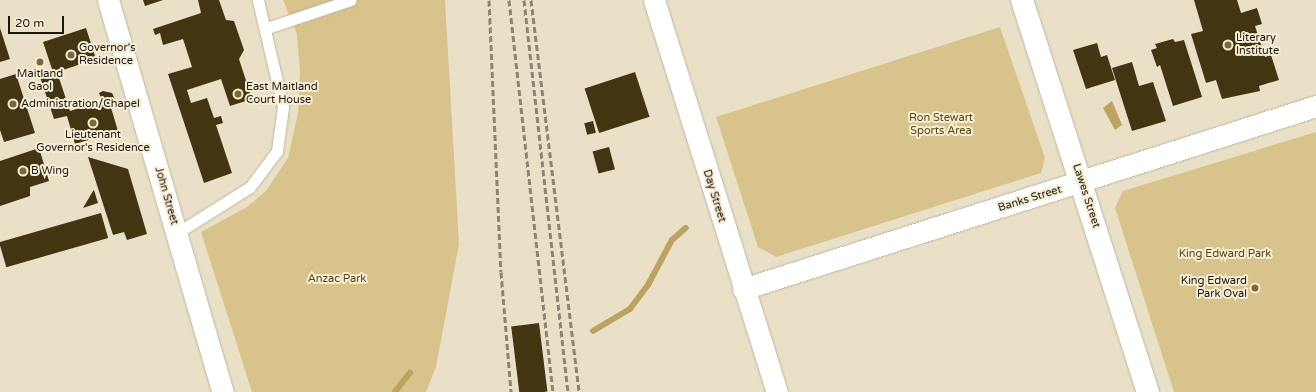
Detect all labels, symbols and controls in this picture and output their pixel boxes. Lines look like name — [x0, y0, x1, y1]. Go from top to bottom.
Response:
scale bar — [10, 8, 66, 34]
text: 20 m — [15, 16, 44, 30]
place label: Literary Institute — [1236, 32, 1279, 58]
marker: Literary Institute — [1223, 40, 1233, 50]
place label: Governor's Residence — [79, 42, 135, 68]
marker: Governor's Residence — [66, 50, 76, 60]
marker: Maitland Gaol — [35, 57, 45, 67]
place label: Maitland Gaol — [17, 68, 63, 94]
place label: East Maitland Court House — [246, 81, 318, 107]
marker: East Maitland Court House — [233, 89, 243, 99]
place label: Administration/Chapel — [21, 97, 140, 111]
marker: Administration/Chapel — [8, 99, 18, 109]
park label: Ron Stewart Sports Area — [909, 112, 973, 138]
marker: Lieutenant Governor's Residence — [88, 118, 98, 128]
place label: Lieutenant Governor's Residence — [36, 129, 150, 155]
street label: Lawes Street — [1069, 162, 1103, 230]
place label: B Wing — [31, 164, 69, 178]
marker: B Wing — [18, 166, 28, 176]
street label: John Street — [151, 166, 181, 226]
street label: Day Street — [700, 168, 728, 224]
street label: Banks Street — [997, 183, 1063, 215]
park label: King Edward Park — [1179, 247, 1271, 261]
park label: Anzac Park — [308, 272, 366, 286]
place label: King Edward Park Oval — [1181, 275, 1247, 301]
marker: King Edward Park Oval — [1250, 283, 1260, 293]

